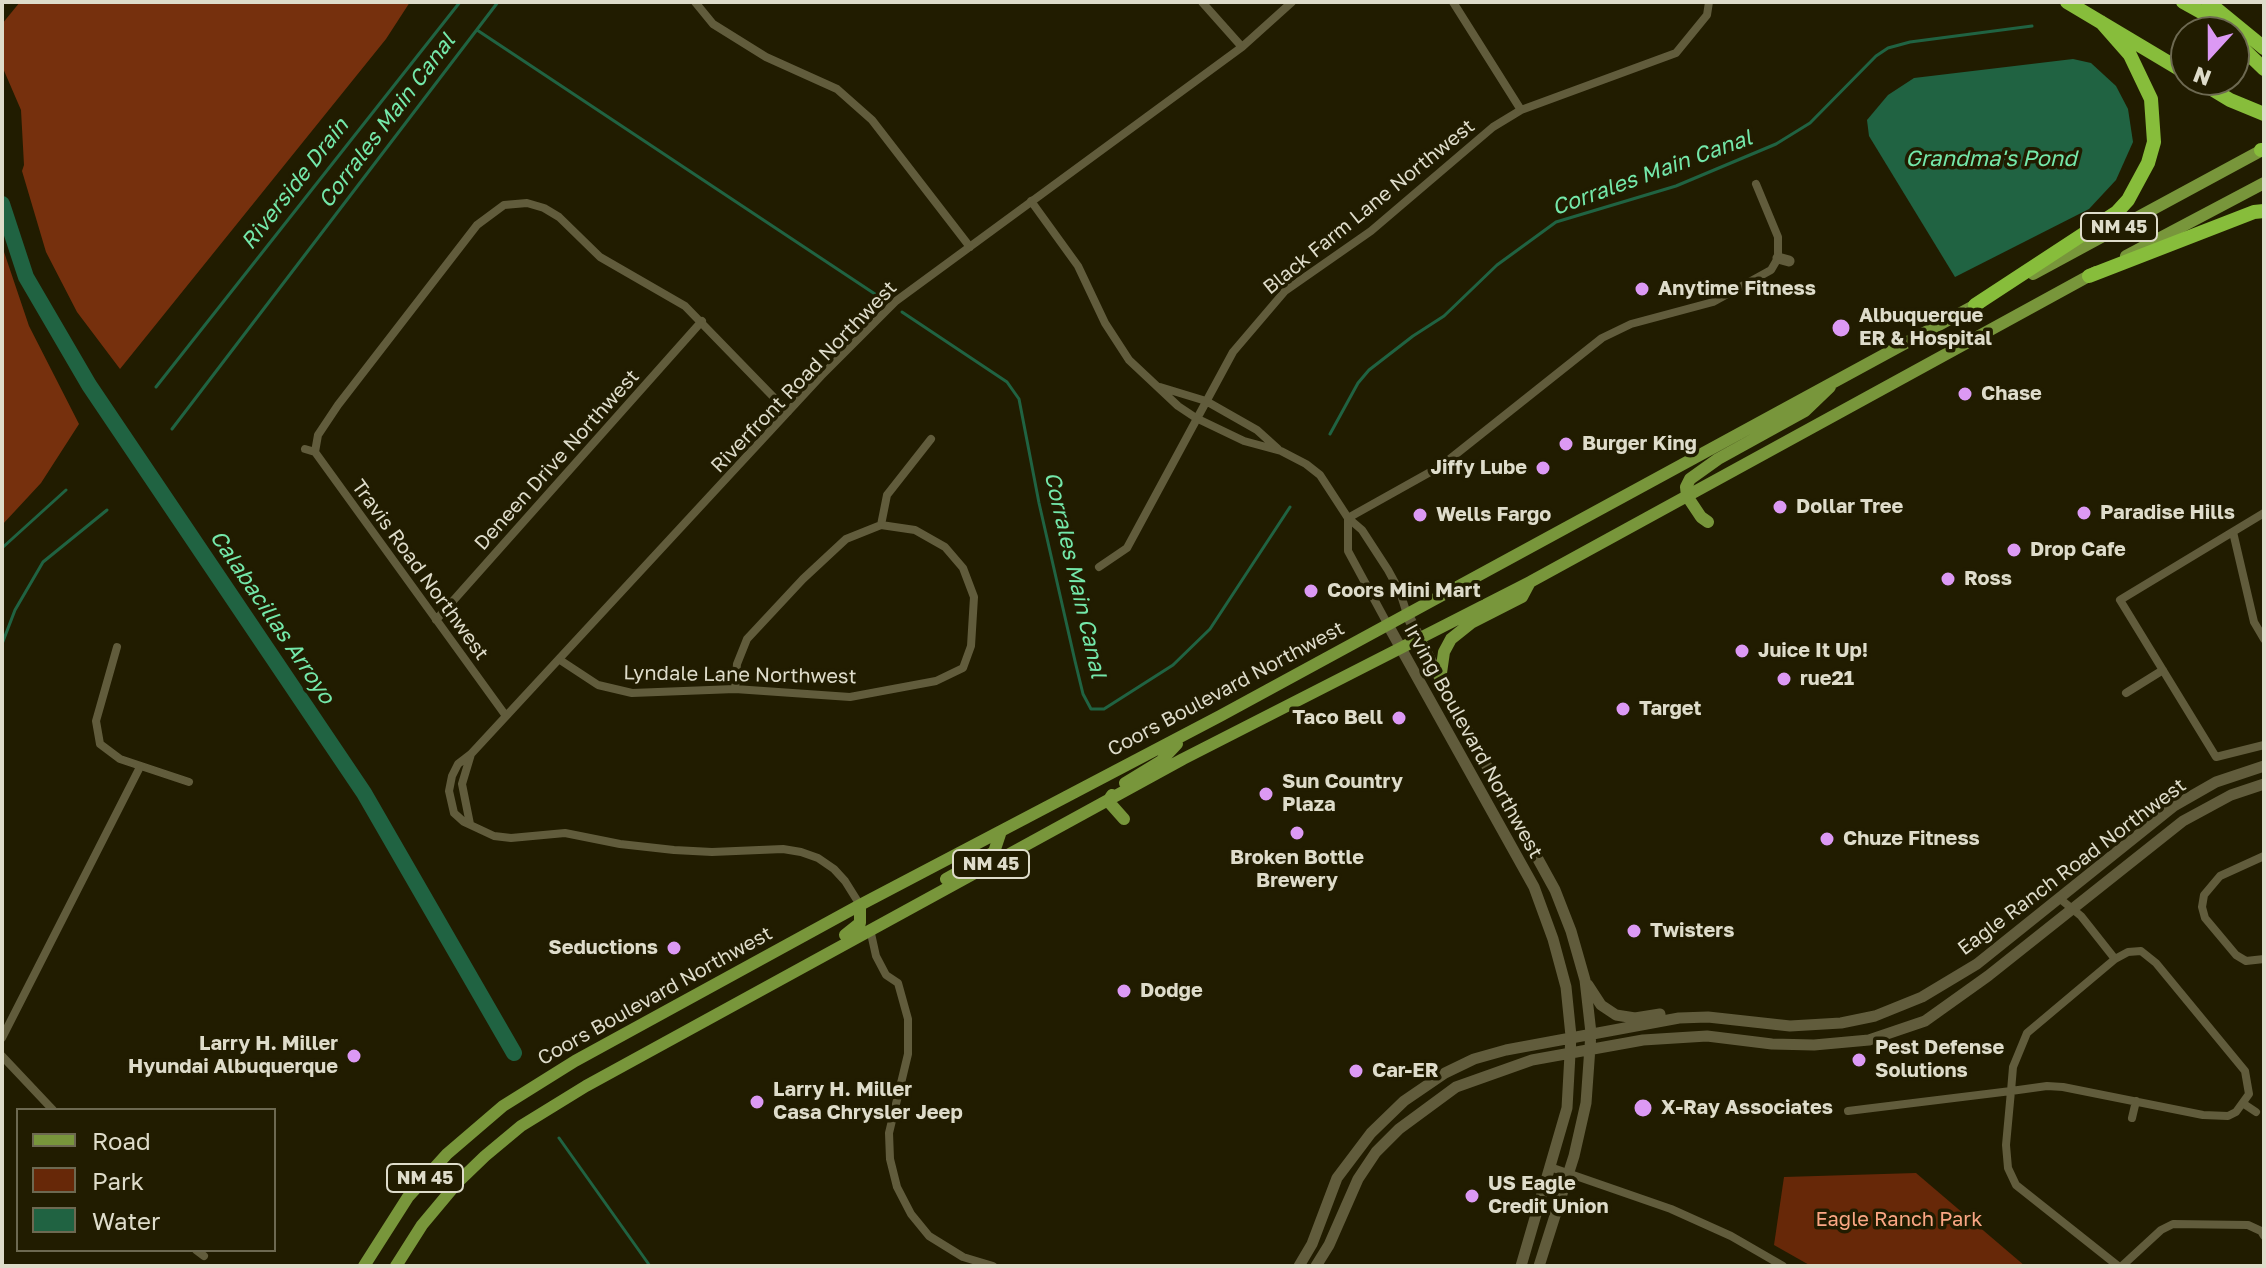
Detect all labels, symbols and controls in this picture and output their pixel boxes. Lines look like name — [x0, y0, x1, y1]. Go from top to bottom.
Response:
north arrow — [2170, 16, 2250, 96]
water label: Corrales Main Canal — [313, 29, 461, 213]
text: N — [2189, 61, 2215, 93]
water label: Riverside Drain — [236, 113, 354, 255]
street label: Black Farm Lane Northwest — [1258, 114, 1480, 300]
water label: Corrales Main Canal — [1548, 125, 1756, 221]
water label: Grandma's Pond — [1905, 146, 2077, 172]
road number: NM 45 — [2081, 213, 2157, 241]
street label: Riverfront Road Northwest — [706, 276, 902, 478]
place label: Anytime Fitness — [1658, 277, 1816, 301]
marker: Anytime Fitness — [1633, 280, 1651, 298]
place label: Albuquerque ER & Hospital — [1859, 304, 1992, 351]
marker: Albuquerque ER & Hospital — [1830, 317, 1852, 339]
street label: Deneen Drive Northwest — [470, 365, 644, 555]
place label: Chase — [1981, 382, 2042, 406]
marker: Chase — [1956, 385, 1974, 403]
place label: Burger King — [1582, 432, 1697, 456]
marker: Burger King — [1557, 435, 1575, 453]
place label: Jiffy Lube — [1431, 456, 1527, 480]
marker: Jiffy Lube — [1534, 459, 1552, 477]
water label: Corrales Main Canal — [1038, 469, 1112, 681]
street label: Travis Road Northwest — [347, 475, 493, 665]
place label: Dollar Tree — [1796, 495, 1903, 519]
marker: Dollar Tree — [1771, 498, 1789, 516]
place label: Paradise Hills — [2100, 501, 2235, 525]
place label: Wells Fargo — [1436, 503, 1551, 527]
marker: Paradise Hills — [2075, 504, 2093, 522]
marker: Wells Fargo — [1411, 506, 1429, 524]
water label: Calabacillas Arroyo — [204, 525, 340, 709]
place label: Drop Cafe — [2030, 538, 2126, 562]
marker: Drop Cafe — [2005, 541, 2023, 559]
place label: Ross — [1964, 567, 2012, 591]
marker: Ross — [1939, 570, 1957, 588]
place label: Coors Mini Mart — [1327, 579, 1481, 603]
marker: Coors Mini Mart — [1302, 582, 1320, 600]
street label: Coors Boulevard Northwest — [1104, 616, 1348, 762]
street label: Irving Boulevard Northwest — [1398, 620, 1548, 862]
place label: Juice It Up! — [1758, 639, 1868, 663]
marker: Juice It Up! — [1733, 642, 1751, 660]
street label: Lyndale Lane Northwest — [623, 661, 857, 689]
place label: rue21 — [1800, 667, 1854, 691]
marker: rue21 — [1775, 670, 1793, 688]
place label: Target — [1639, 697, 1701, 721]
marker: Target — [1614, 700, 1632, 718]
place label: Taco Bell — [1292, 706, 1383, 730]
marker: Taco Bell — [1390, 709, 1408, 727]
place label: Sun Country Plaza — [1282, 770, 1403, 817]
street label: Eagle Ranch Road Northwest — [1953, 773, 2191, 961]
marker: Sun Country Plaza — [1257, 785, 1275, 803]
marker: Broken Bottle Brewery — [1288, 824, 1306, 842]
place label: Chuze Fitness — [1843, 827, 1980, 851]
marker: Chuze Fitness — [1818, 830, 1836, 848]
place label: Broken Bottle Brewery — [1230, 846, 1364, 893]
road number: NM 45 — [953, 850, 1029, 878]
place label: Twisters — [1650, 919, 1734, 943]
street label: Coors Boulevard Northwest — [534, 921, 776, 1071]
marker: Twisters — [1625, 922, 1643, 940]
place label: Seductions — [548, 936, 658, 960]
marker: Seductions — [665, 939, 683, 957]
place label: Dodge — [1140, 979, 1203, 1003]
marker: Dodge — [1115, 982, 1133, 1000]
place label: Larry H. Miller Hyundai Albuquerque — [128, 1032, 338, 1079]
place label: Pest Defense Solutions — [1875, 1036, 2004, 1083]
marker: Larry H. Miller Hyundai Albuquerque — [345, 1047, 363, 1065]
marker: Pest Defense Solutions — [1850, 1051, 1868, 1069]
place label: Car-ER — [1372, 1059, 1439, 1083]
marker: Car-ER — [1347, 1062, 1365, 1080]
place label: Larry H. Miller Casa Chrysler Jeep — [773, 1078, 963, 1125]
marker: Larry H. Miller Casa Chrysler Jeep — [748, 1093, 766, 1111]
place label: X-Ray Associates — [1661, 1096, 1833, 1120]
marker: X-Ray Associates — [1632, 1097, 1654, 1119]
legend — [16, 1108, 276, 1252]
text: Road — [92, 1126, 151, 1155]
road number: NM 45 — [387, 1164, 463, 1192]
text: Park — [92, 1166, 144, 1195]
place label: US Eagle Credit Union — [1488, 1172, 1609, 1219]
marker: US Eagle Credit Union — [1463, 1187, 1481, 1205]
text: Water — [92, 1206, 160, 1235]
park label: Eagle Ranch Park — [1816, 1208, 1982, 1232]

